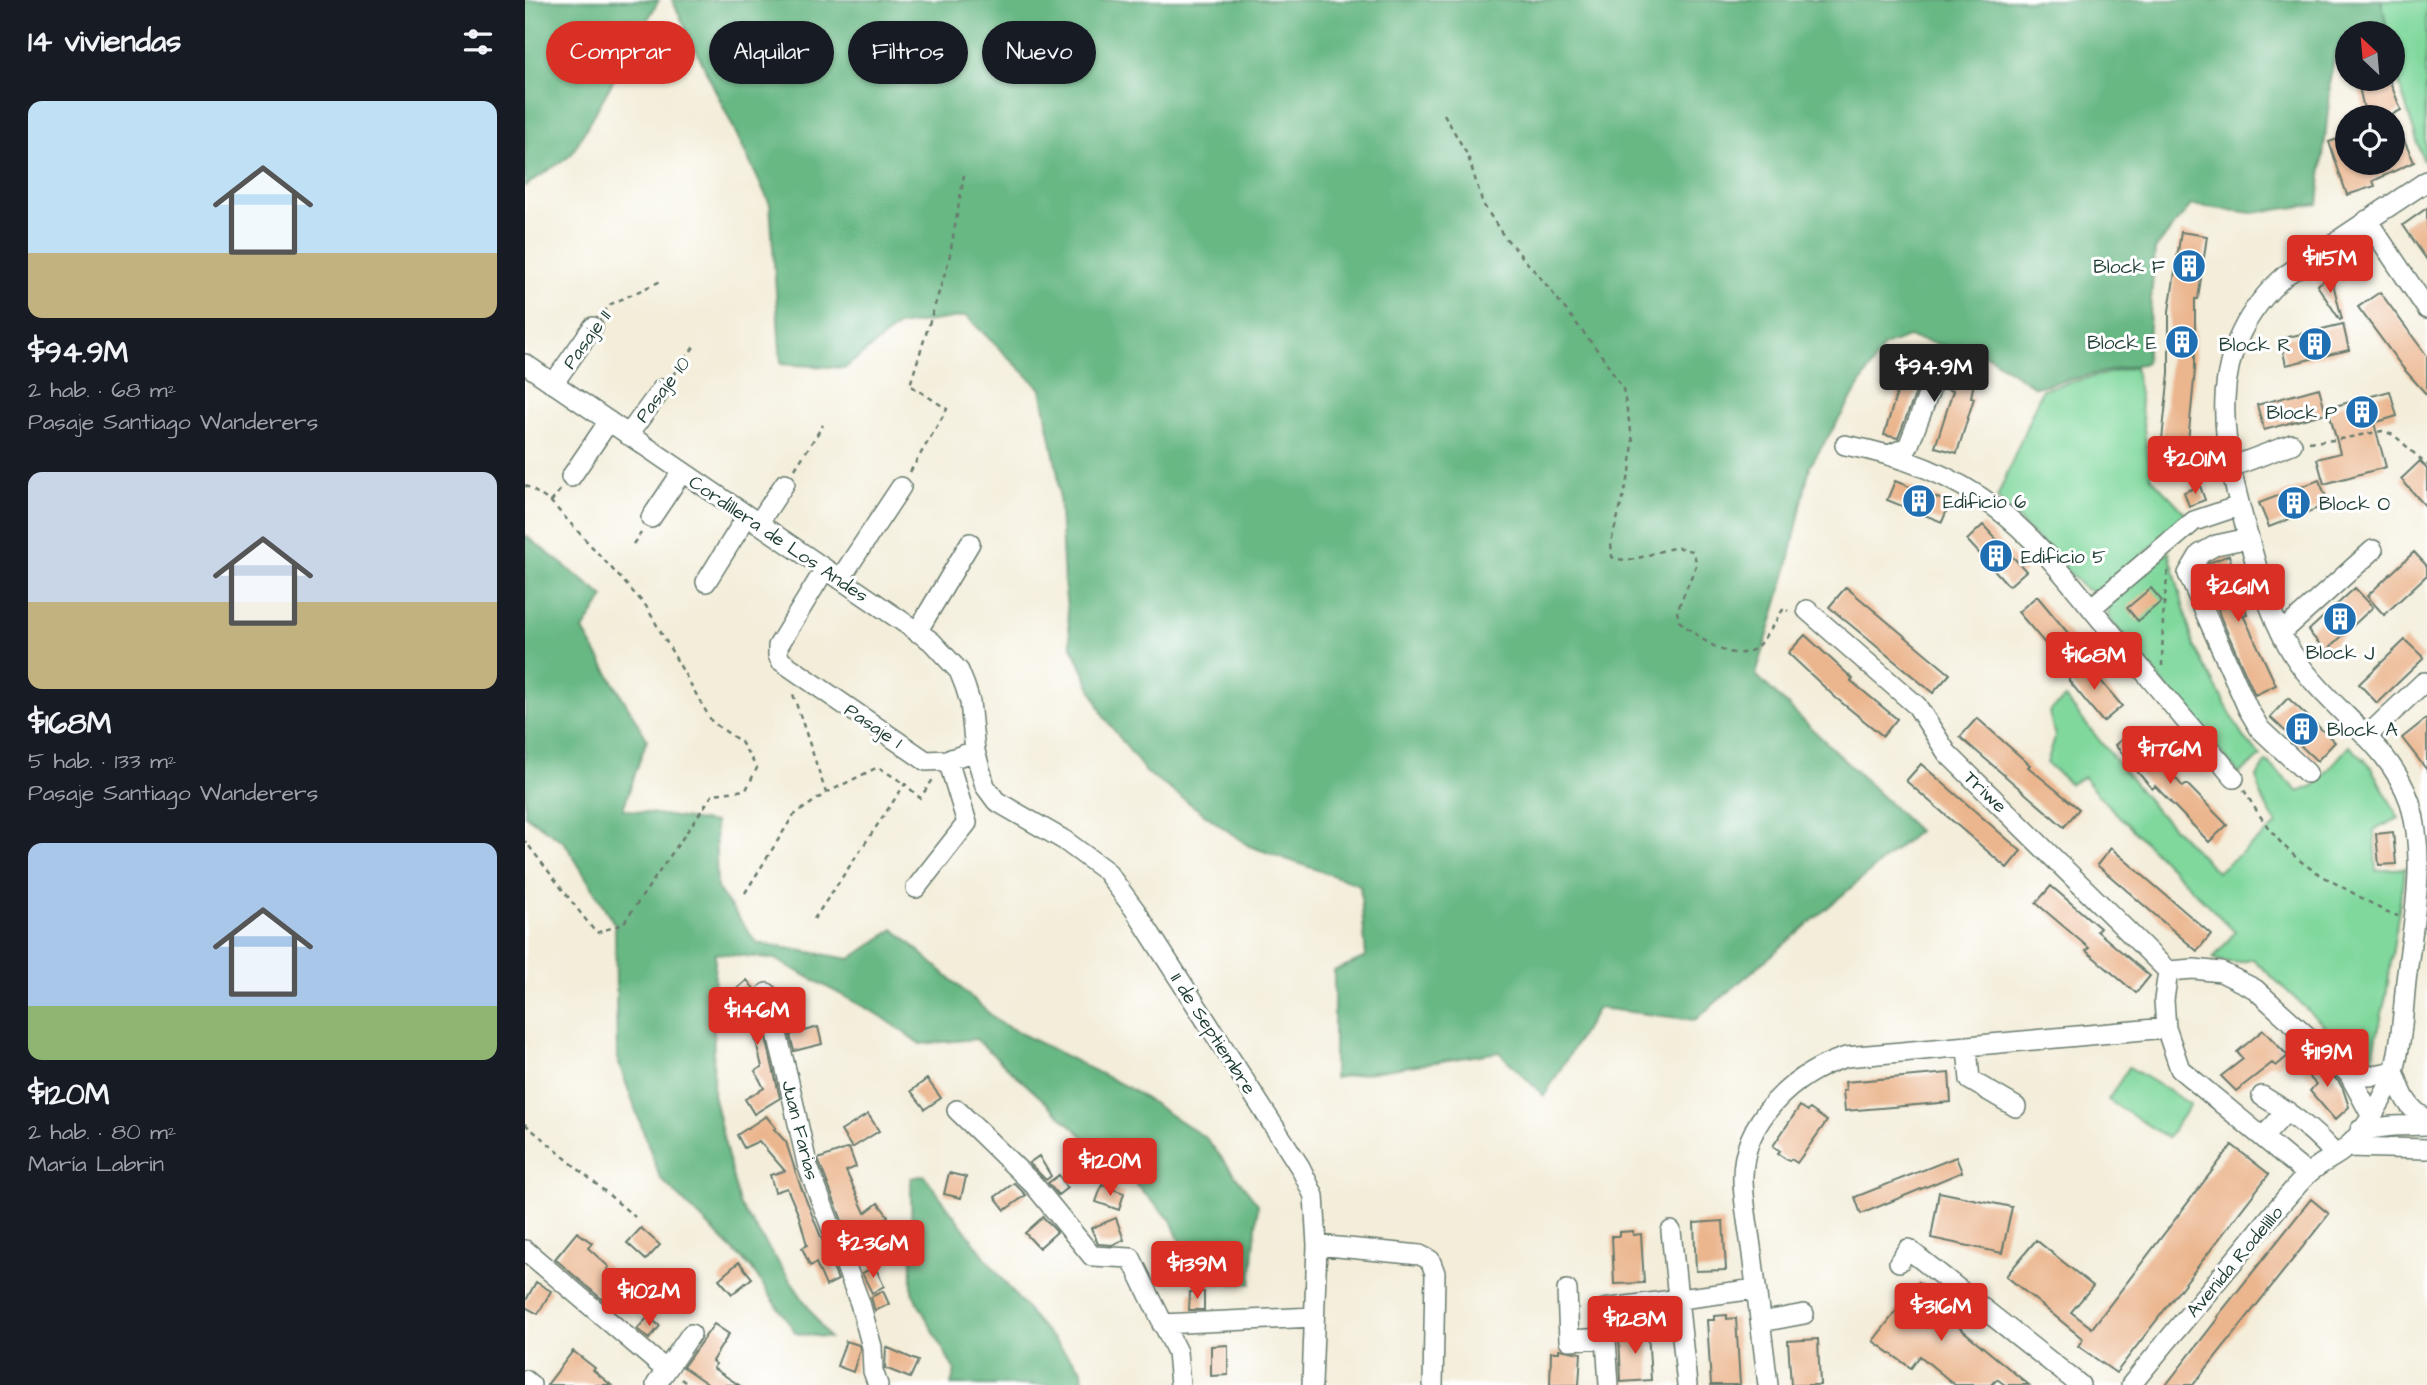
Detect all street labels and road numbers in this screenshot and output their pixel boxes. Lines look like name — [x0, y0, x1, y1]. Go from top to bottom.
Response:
street label: Pasaje 11 — [557, 304, 618, 375]
street label: Pasaje 10 — [629, 351, 697, 429]
street label: Cordillera de Los Andes — [683, 469, 873, 609]
street label: Pasaje 1 — [839, 697, 908, 756]
street label: Triwe — [1957, 765, 2013, 819]
street label: 11 de Septiembre — [1163, 968, 1262, 1100]
street label: Juan Farias — [774, 1078, 825, 1183]
street label: Avenida Rodelillo — [2180, 1200, 2290, 1324]

